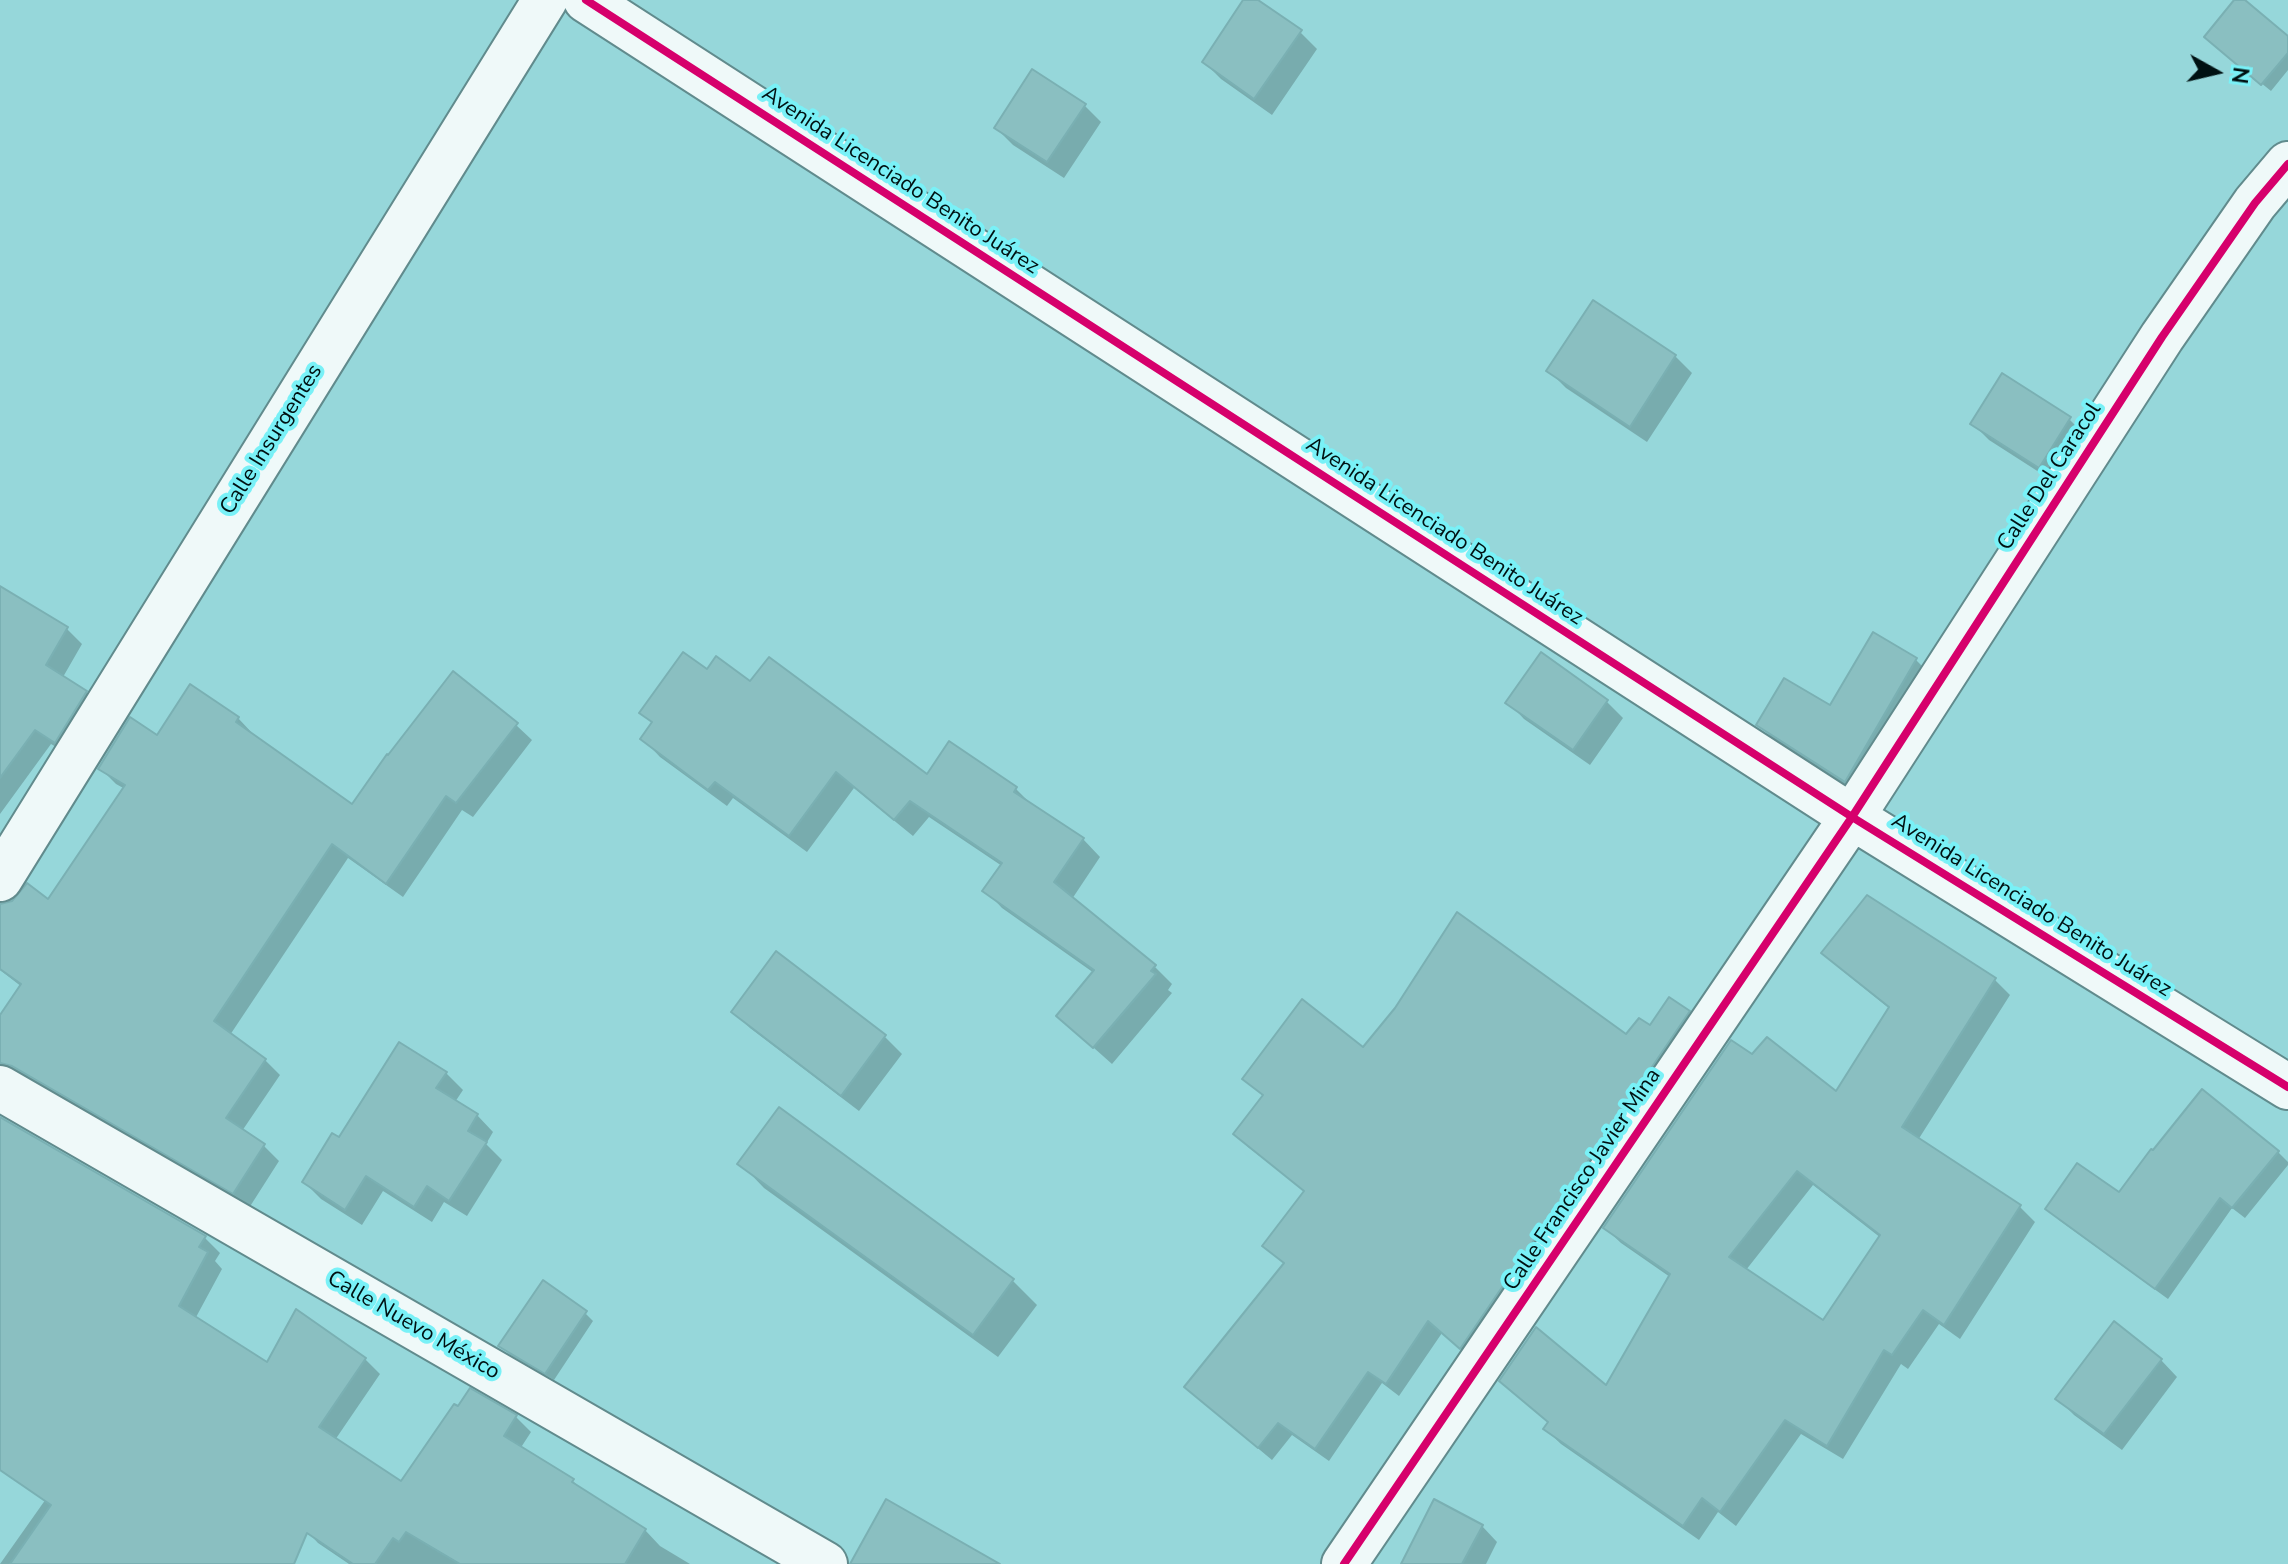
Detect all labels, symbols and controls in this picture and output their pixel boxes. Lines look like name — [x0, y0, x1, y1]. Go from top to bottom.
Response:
north arrow — [2176, 32, 2256, 112]
text: N — [2224, 65, 2256, 86]
street label: Avenida Licenciado Benito Juárez — [756, 81, 1044, 281]
street label: Calle Insurgentes — [215, 360, 329, 520]
street label: Calle Del Caracol — [1992, 398, 2108, 556]
street label: Avenida Licenciado Benito Juárez — [1300, 432, 1588, 632]
street label: Avenida Licenciado Benito Juárez — [1886, 809, 2176, 1003]
street label: Calle Francisco Javier Mina — [1499, 1064, 1667, 1296]
street label: Calle Nuevo México — [322, 1266, 504, 1386]

